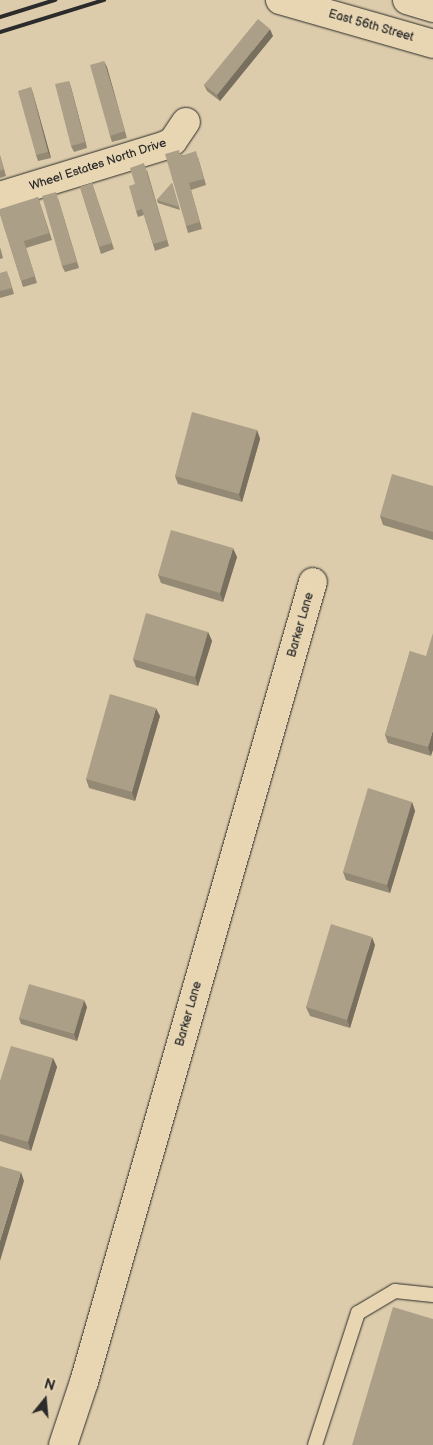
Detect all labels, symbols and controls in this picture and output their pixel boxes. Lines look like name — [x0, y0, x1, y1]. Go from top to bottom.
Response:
street label: East 56th Street — [327, 7, 415, 45]
street label: Wheel Estates North Drive — [28, 136, 168, 194]
street label: Barker Lane — [285, 591, 317, 659]
street label: Barker Lane — [173, 980, 205, 1048]
north arrow — [20, 1375, 70, 1425]
text: N — [42, 1376, 57, 1395]

